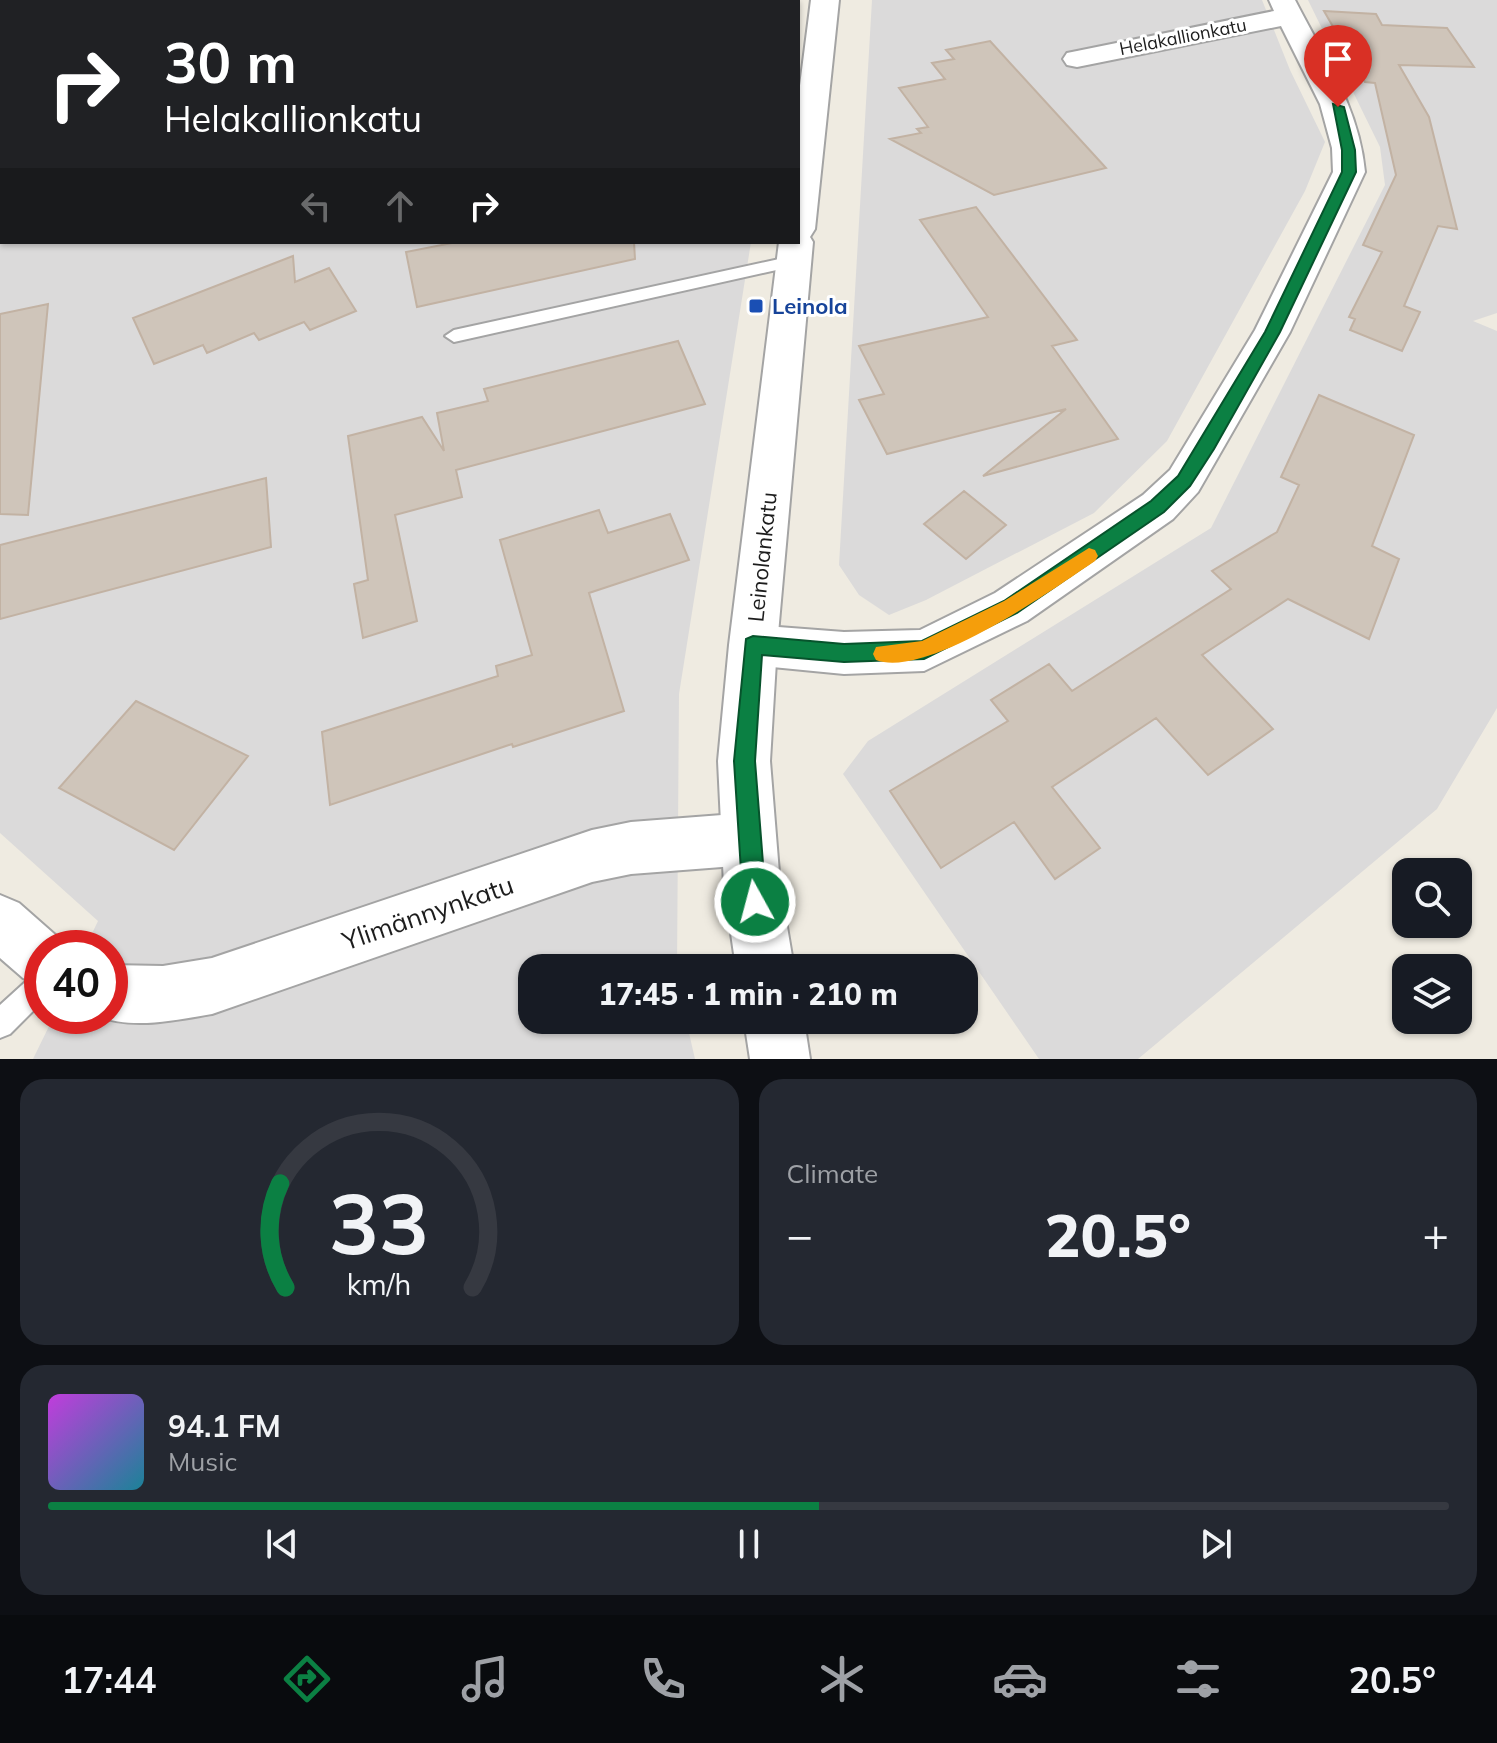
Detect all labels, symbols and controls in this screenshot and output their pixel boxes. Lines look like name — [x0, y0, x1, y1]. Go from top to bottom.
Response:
street label: Helakallionkatu — [1117, 13, 1248, 60]
pin — [1304, 25, 1372, 107]
text: 30 m — [164, 27, 297, 97]
icon: right — [32, 32, 136, 136]
icon: arrive — [1316, 37, 1360, 81]
text: Helakallionkatu — [164, 96, 422, 141]
icon: left — [294, 184, 338, 228]
icon: ahead — [378, 184, 422, 228]
icon: right — [462, 184, 506, 228]
place label: Leinola — [772, 292, 848, 320]
marker: Leinola — [747, 297, 765, 315]
street label: Leinolankatu — [741, 491, 783, 623]
map controls — [1392, 858, 1472, 1034]
button: search — [1392, 858, 1472, 938]
position arrow — [713, 860, 797, 944]
street label: Ylimännynkatu — [337, 868, 518, 958]
speed limit sign: 40 — [24, 930, 128, 1034]
button: layers — [1392, 954, 1472, 1034]
text: 17:45 · 1 min · 210 m — [598, 975, 898, 1013]
text: Climate — [787, 1157, 878, 1190]
text: 33 — [329, 1170, 429, 1275]
text: 20.5° — [1044, 1197, 1191, 1272]
text: − — [787, 1207, 813, 1262]
text: + — [1423, 1207, 1449, 1262]
text: km/h — [347, 1266, 412, 1302]
text: 94.1 FM — [168, 1407, 281, 1445]
text: Music — [168, 1445, 237, 1478]
icon: previous — [260, 1522, 304, 1566]
icon: pause — [727, 1522, 771, 1566]
icon: next — [1194, 1522, 1238, 1566]
icon: directions — [279, 1651, 335, 1707]
icon: music — [457, 1651, 513, 1707]
icon: phone — [635, 1651, 691, 1707]
icon: climate — [814, 1651, 870, 1707]
icon: car — [992, 1651, 1048, 1707]
icon: filters — [1170, 1651, 1226, 1707]
text: 17:44 — [61, 1657, 156, 1702]
text: 20.5° — [1348, 1657, 1436, 1702]

